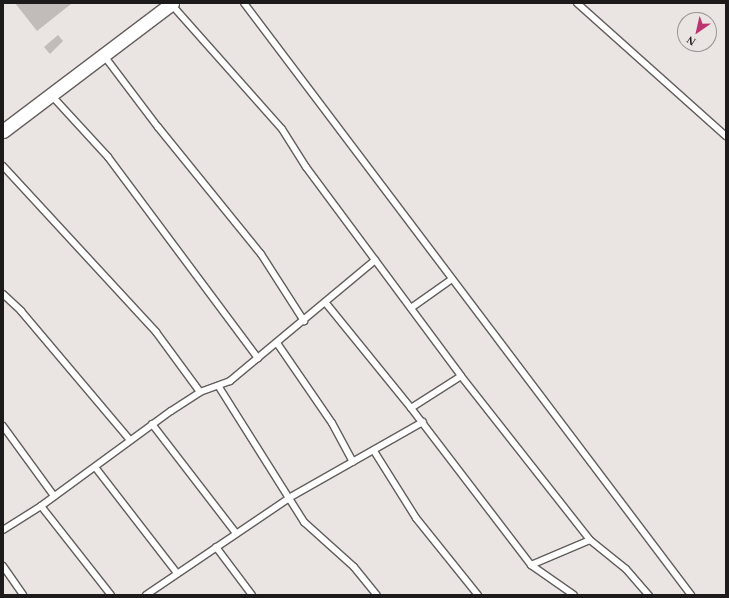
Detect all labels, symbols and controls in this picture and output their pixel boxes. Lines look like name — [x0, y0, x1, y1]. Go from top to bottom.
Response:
north arrow — [677, 12, 717, 52]
text: N — [684, 34, 698, 48]

